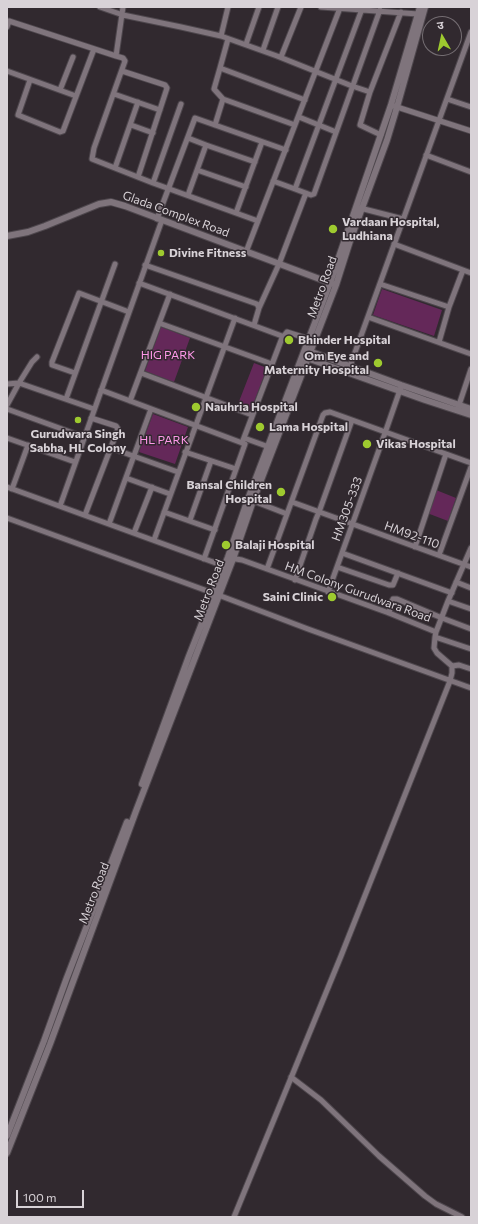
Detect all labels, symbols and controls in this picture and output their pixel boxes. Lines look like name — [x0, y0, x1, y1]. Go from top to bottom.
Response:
north arrow — [422, 16, 462, 56]
text: उ — [436, 18, 444, 32]
street label: Glada Complex Road — [121, 188, 231, 240]
place label: Vardaan Hospital, Ludhiana — [342, 215, 440, 243]
marker: Vardaan Hospital, Ludhiana — [327, 223, 339, 235]
place label: Divine Fitness — [169, 246, 246, 260]
marker: Divine Fitness — [156, 248, 166, 258]
street label: Metro Road — [304, 254, 340, 320]
place label: Bhinder Hospital — [298, 333, 391, 347]
marker: Bhinder Hospital — [283, 334, 295, 346]
park label: HIG PARK — [141, 348, 195, 362]
place label: Om Eye and Maternity Hospital — [264, 349, 369, 377]
marker: Om Eye and Maternity Hospital — [372, 357, 384, 369]
place label: Nauhria Hospital — [205, 400, 298, 414]
marker: Nauhria Hospital — [190, 401, 202, 413]
marker: Gurudwara Singh Sabha, HL Colony — [73, 415, 83, 425]
place label: Lama Hospital — [269, 420, 348, 434]
marker: Lama Hospital — [254, 421, 266, 433]
place label: Gurudwara Singh Sabha, HL Colony — [30, 427, 126, 455]
park label: HL PARK — [139, 433, 189, 447]
place label: Vikas Hospital — [376, 437, 456, 451]
marker: Vikas Hospital — [361, 438, 373, 450]
street label: HM305-333 — [329, 475, 365, 543]
place label: Bansal Children Hospital — [186, 478, 272, 506]
marker: Bansal Children Hospital — [275, 486, 287, 498]
street label: HM92-110 — [382, 518, 442, 552]
place label: Balaji Hospital — [235, 538, 315, 552]
marker: Balaji Hospital — [220, 539, 232, 551]
street label: Metro Road — [191, 557, 227, 623]
street label: HM Colony Gurudwara Road — [283, 559, 433, 625]
place label: Saini Clinic — [263, 590, 323, 604]
marker: Saini Clinic — [326, 591, 338, 603]
street label: Metro Road — [76, 860, 112, 926]
scale bar — [18, 1182, 86, 1208]
text: 100 m — [23, 1190, 57, 1204]

